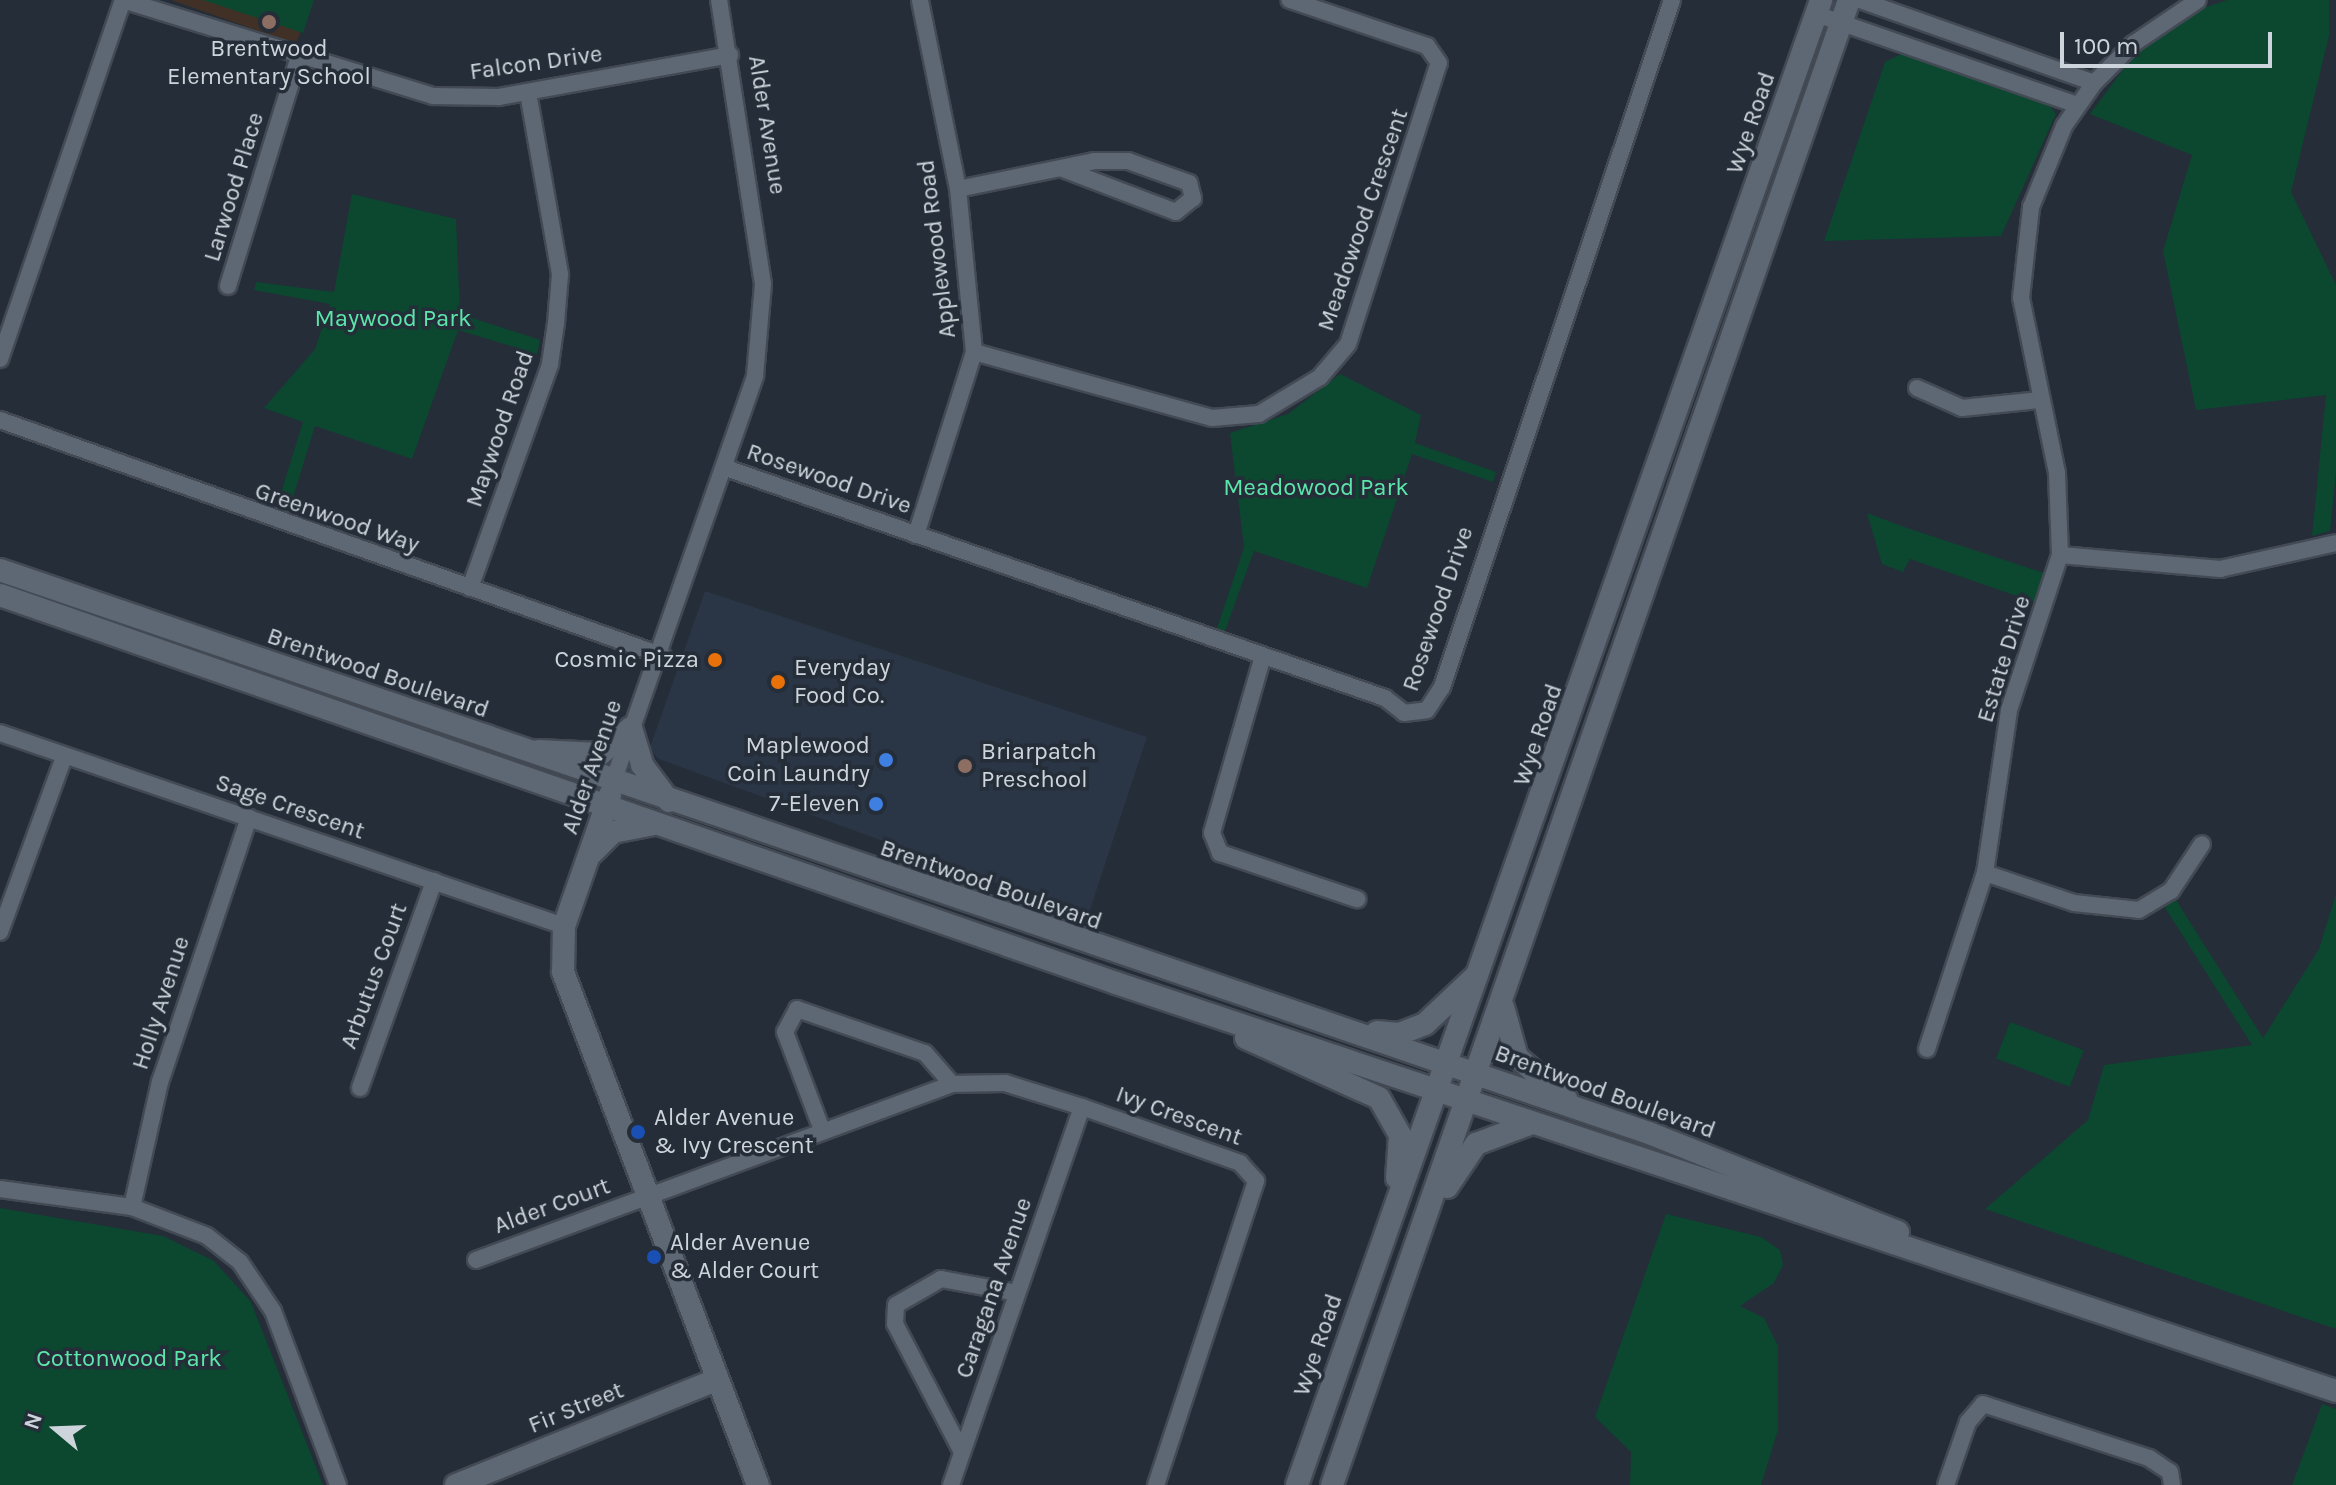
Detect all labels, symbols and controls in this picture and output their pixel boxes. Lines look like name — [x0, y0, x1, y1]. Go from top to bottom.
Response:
marker: Brentwood Elementary School — [260, 13, 278, 31]
scale bar — [2064, 16, 2276, 66]
text: 100 m — [2074, 32, 2139, 60]
place label: Brentwood Elementary School — [167, 35, 371, 91]
street label: Falcon Drive — [468, 39, 604, 87]
street label: Alder Avenue — [742, 53, 792, 197]
street label: Wye Road — [1720, 68, 1782, 178]
street label: Meadowood Crescent — [1311, 105, 1415, 335]
street label: Larwood Place — [198, 109, 270, 265]
street label: Applewood Road — [912, 158, 962, 340]
park label: Maywood Park — [315, 305, 471, 333]
street label: Maywood Road — [460, 347, 540, 511]
street label: Rosewood Drive — [743, 437, 915, 521]
park label: Meadowood Park — [1223, 474, 1409, 502]
street label: Greenwood Way — [251, 476, 423, 560]
street label: Rosewood Drive — [1396, 523, 1480, 695]
street label: Estate Drive — [1971, 592, 2037, 726]
street label: Brentwood Boulevard — [263, 621, 493, 725]
place label: Cosmic Pizza — [554, 646, 699, 674]
marker: Cosmic Pizza — [706, 651, 724, 669]
place label: Everyday Food Co. — [794, 654, 890, 710]
marker: Everyday Food Co. — [769, 673, 787, 691]
street label: Wye Road — [1507, 680, 1569, 790]
street label: Alder Avenue — [556, 696, 628, 838]
place label: Maplewood Coin Laundry — [727, 732, 870, 788]
place label: Briarpatch Preschool — [981, 738, 1097, 794]
marker: Maplewood Coin Laundry — [877, 751, 895, 769]
marker: Briarpatch Preschool — [956, 757, 974, 775]
street label: Sage Crescent — [212, 768, 368, 846]
place label: 7-Eleven — [769, 790, 860, 818]
marker: 7-Eleven — [867, 795, 885, 813]
street label: Brentwood Boulevard — [876, 833, 1106, 937]
street label: Arbutus Court — [334, 899, 414, 1053]
street label: Holly Avenue — [126, 933, 196, 1073]
street label: Brentwood Boulevard — [1491, 1039, 1719, 1145]
street label: Ivy Crescent — [1112, 1080, 1246, 1152]
place label: Alder Avenue & Ivy Crescent — [654, 1104, 814, 1160]
marker: Alder Avenue & Ivy Crescent — [629, 1123, 647, 1141]
street label: Alder Court — [490, 1172, 614, 1240]
street label: Caragana Avenue — [950, 1194, 1038, 1382]
place label: Alder Avenue & Alder Court — [670, 1229, 819, 1285]
marker: Alder Avenue & Alder Court — [645, 1248, 663, 1266]
street label: Wye Road — [1287, 1290, 1349, 1400]
park label: Cottonwood Park — [36, 1345, 222, 1373]
street label: Fir Street — [524, 1376, 628, 1440]
north arrow — [16, 1389, 96, 1469]
text: N — [18, 1409, 48, 1433]

